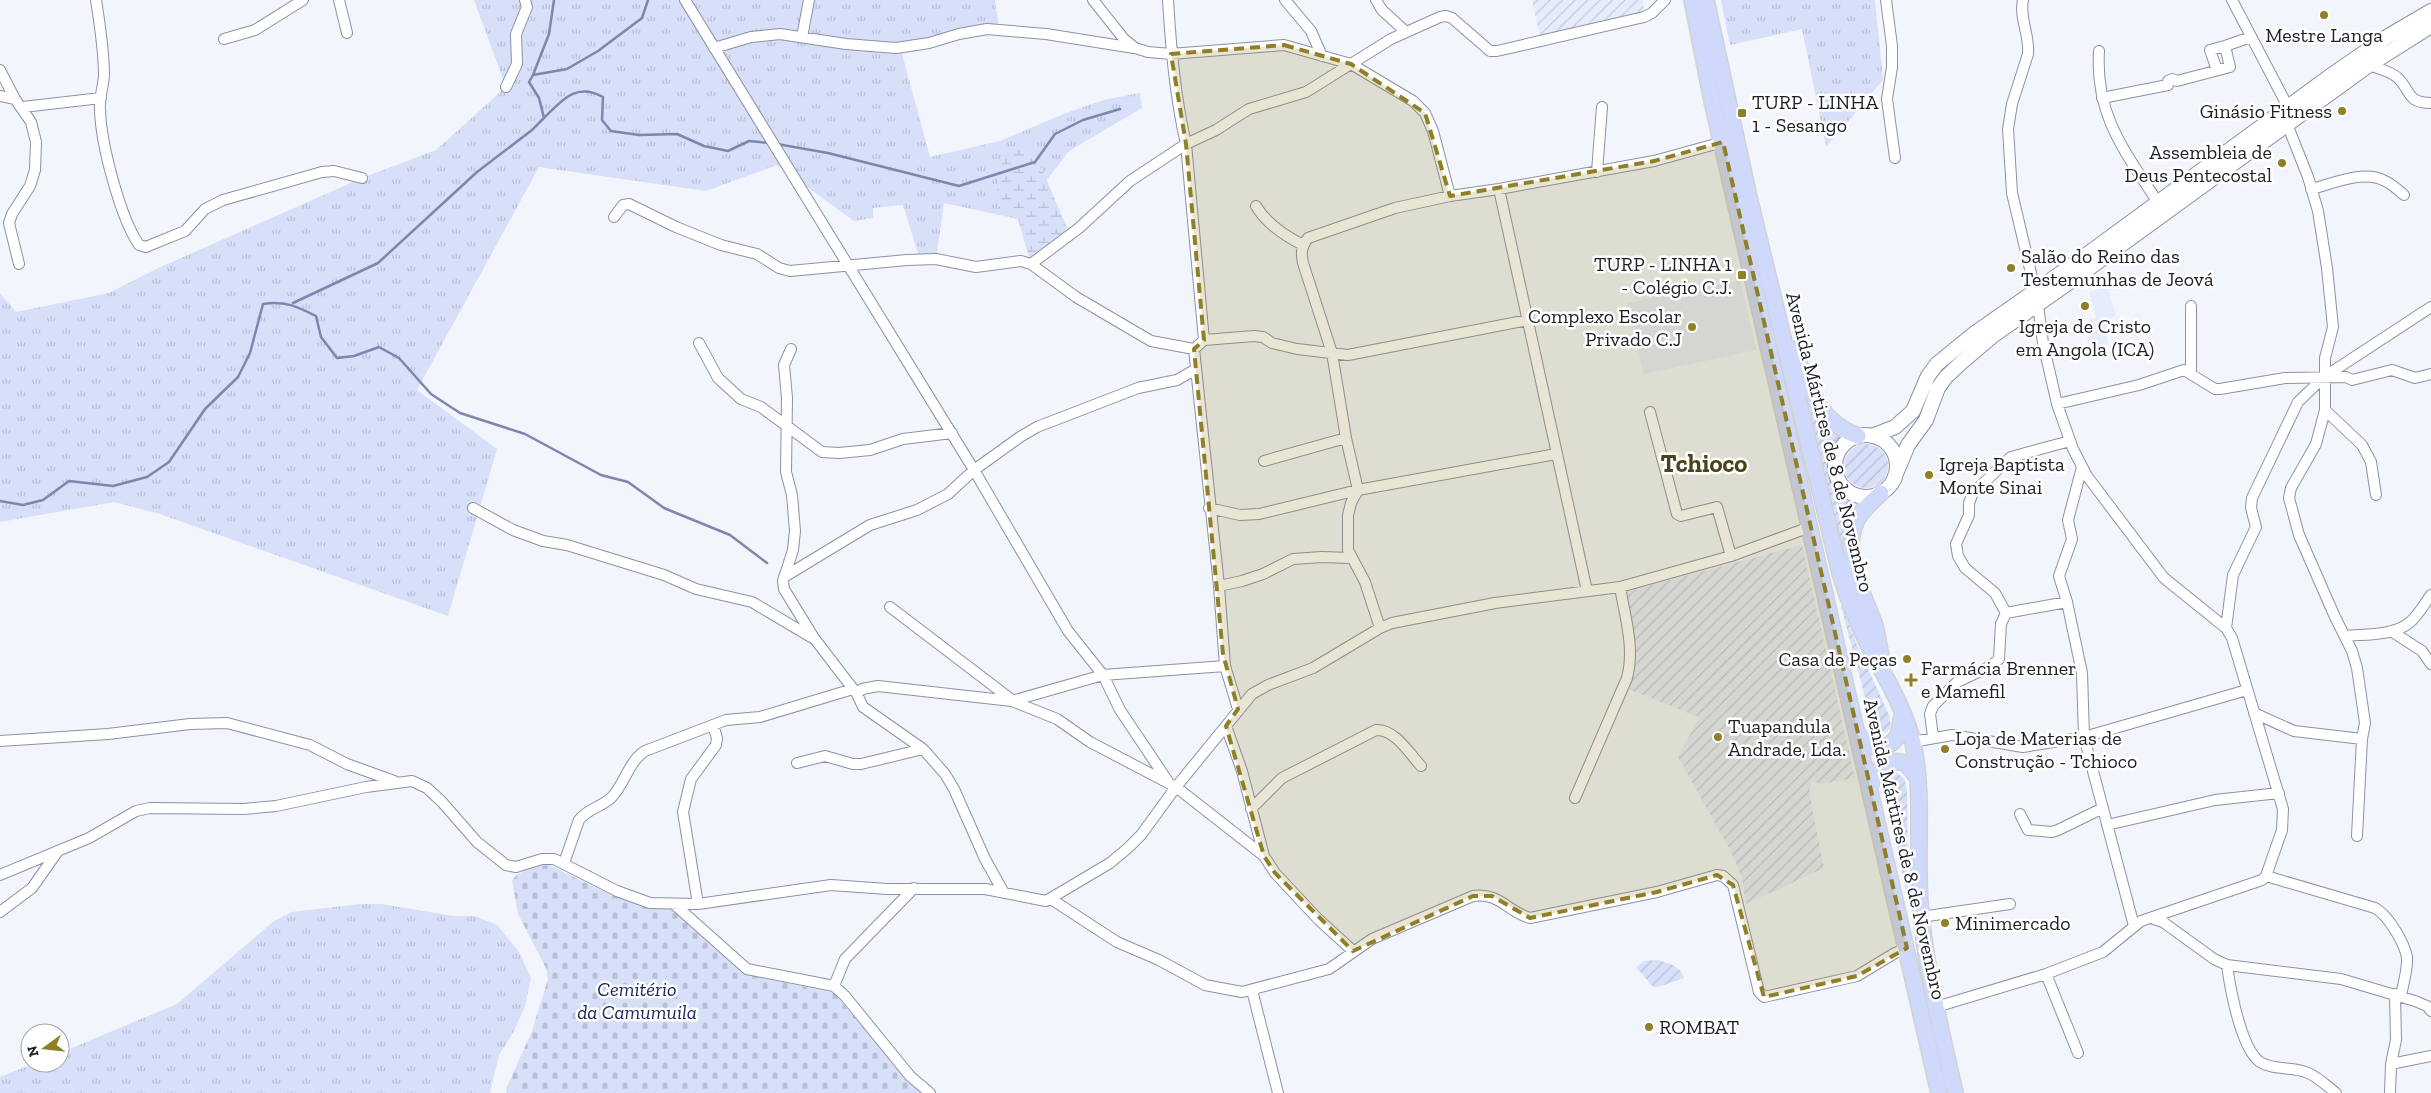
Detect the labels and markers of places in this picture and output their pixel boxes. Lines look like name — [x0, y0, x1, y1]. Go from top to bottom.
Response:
marker: Mestre Langa — [2318, 9, 2330, 21]
place label: Mestre Langa — [2265, 23, 2383, 47]
place label: TURP - LINHA 1 - Sesango — [1752, 90, 1879, 137]
place label: Ginásio Fitness — [2200, 99, 2332, 123]
marker: Ginásio Fitness — [2336, 105, 2348, 117]
marker: TURP - LINHA 1 - Sesango — [1736, 107, 1748, 119]
place label: Assembleia de Deus Pentecostal — [2125, 140, 2272, 187]
marker: Assembleia de Deus Pentecostal — [2276, 157, 2288, 169]
place label: Salão do Reino das Testemunhas de Jeová — [2021, 244, 2214, 291]
place label: TURP - LINHA 1 - Colégio C.J. — [1594, 252, 1732, 299]
marker: Salão do Reino das Testemunhas de Jeová — [2005, 262, 2017, 274]
marker: TURP - LINHA 1 - Colégio C.J. — [1736, 269, 1748, 281]
marker: Igreja de Cristo em Angola (ICA) — [2079, 300, 2091, 312]
place label: Complexo Escolar Privado C.J — [1528, 304, 1682, 351]
place label: Igreja de Cristo em Angola (ICA) — [2016, 314, 2154, 361]
marker: Complexo Escolar Privado C.J — [1686, 321, 1698, 333]
place label: Igreja Baptista Monte Sinai — [1939, 452, 2065, 499]
marker: Igreja Baptista Monte Sinai — [1923, 469, 1935, 481]
place label: Casa de Peças — [1778, 647, 1897, 671]
marker: Casa de Peças — [1901, 653, 1913, 665]
place label: Farmácia Brenner e Mamefil — [1921, 656, 2077, 703]
marker: Farmácia Brenner e Mamefil — [1905, 674, 1917, 686]
place label: Tuapandula Andrade, Lda. — [1728, 714, 1846, 761]
place label: Loja de Materias de Construção - Tchioco — [1955, 726, 2137, 773]
marker: Tuapandula Andrade, Lda. — [1712, 731, 1724, 743]
marker: Loja de Materias de Construção - Tchioco — [1939, 743, 1951, 755]
place label: Minimercado — [1955, 911, 2071, 935]
marker: Minimercado — [1939, 917, 1951, 929]
place label: ROMBAT — [1659, 1015, 1739, 1039]
marker: ROMBAT — [1643, 1021, 1655, 1033]

